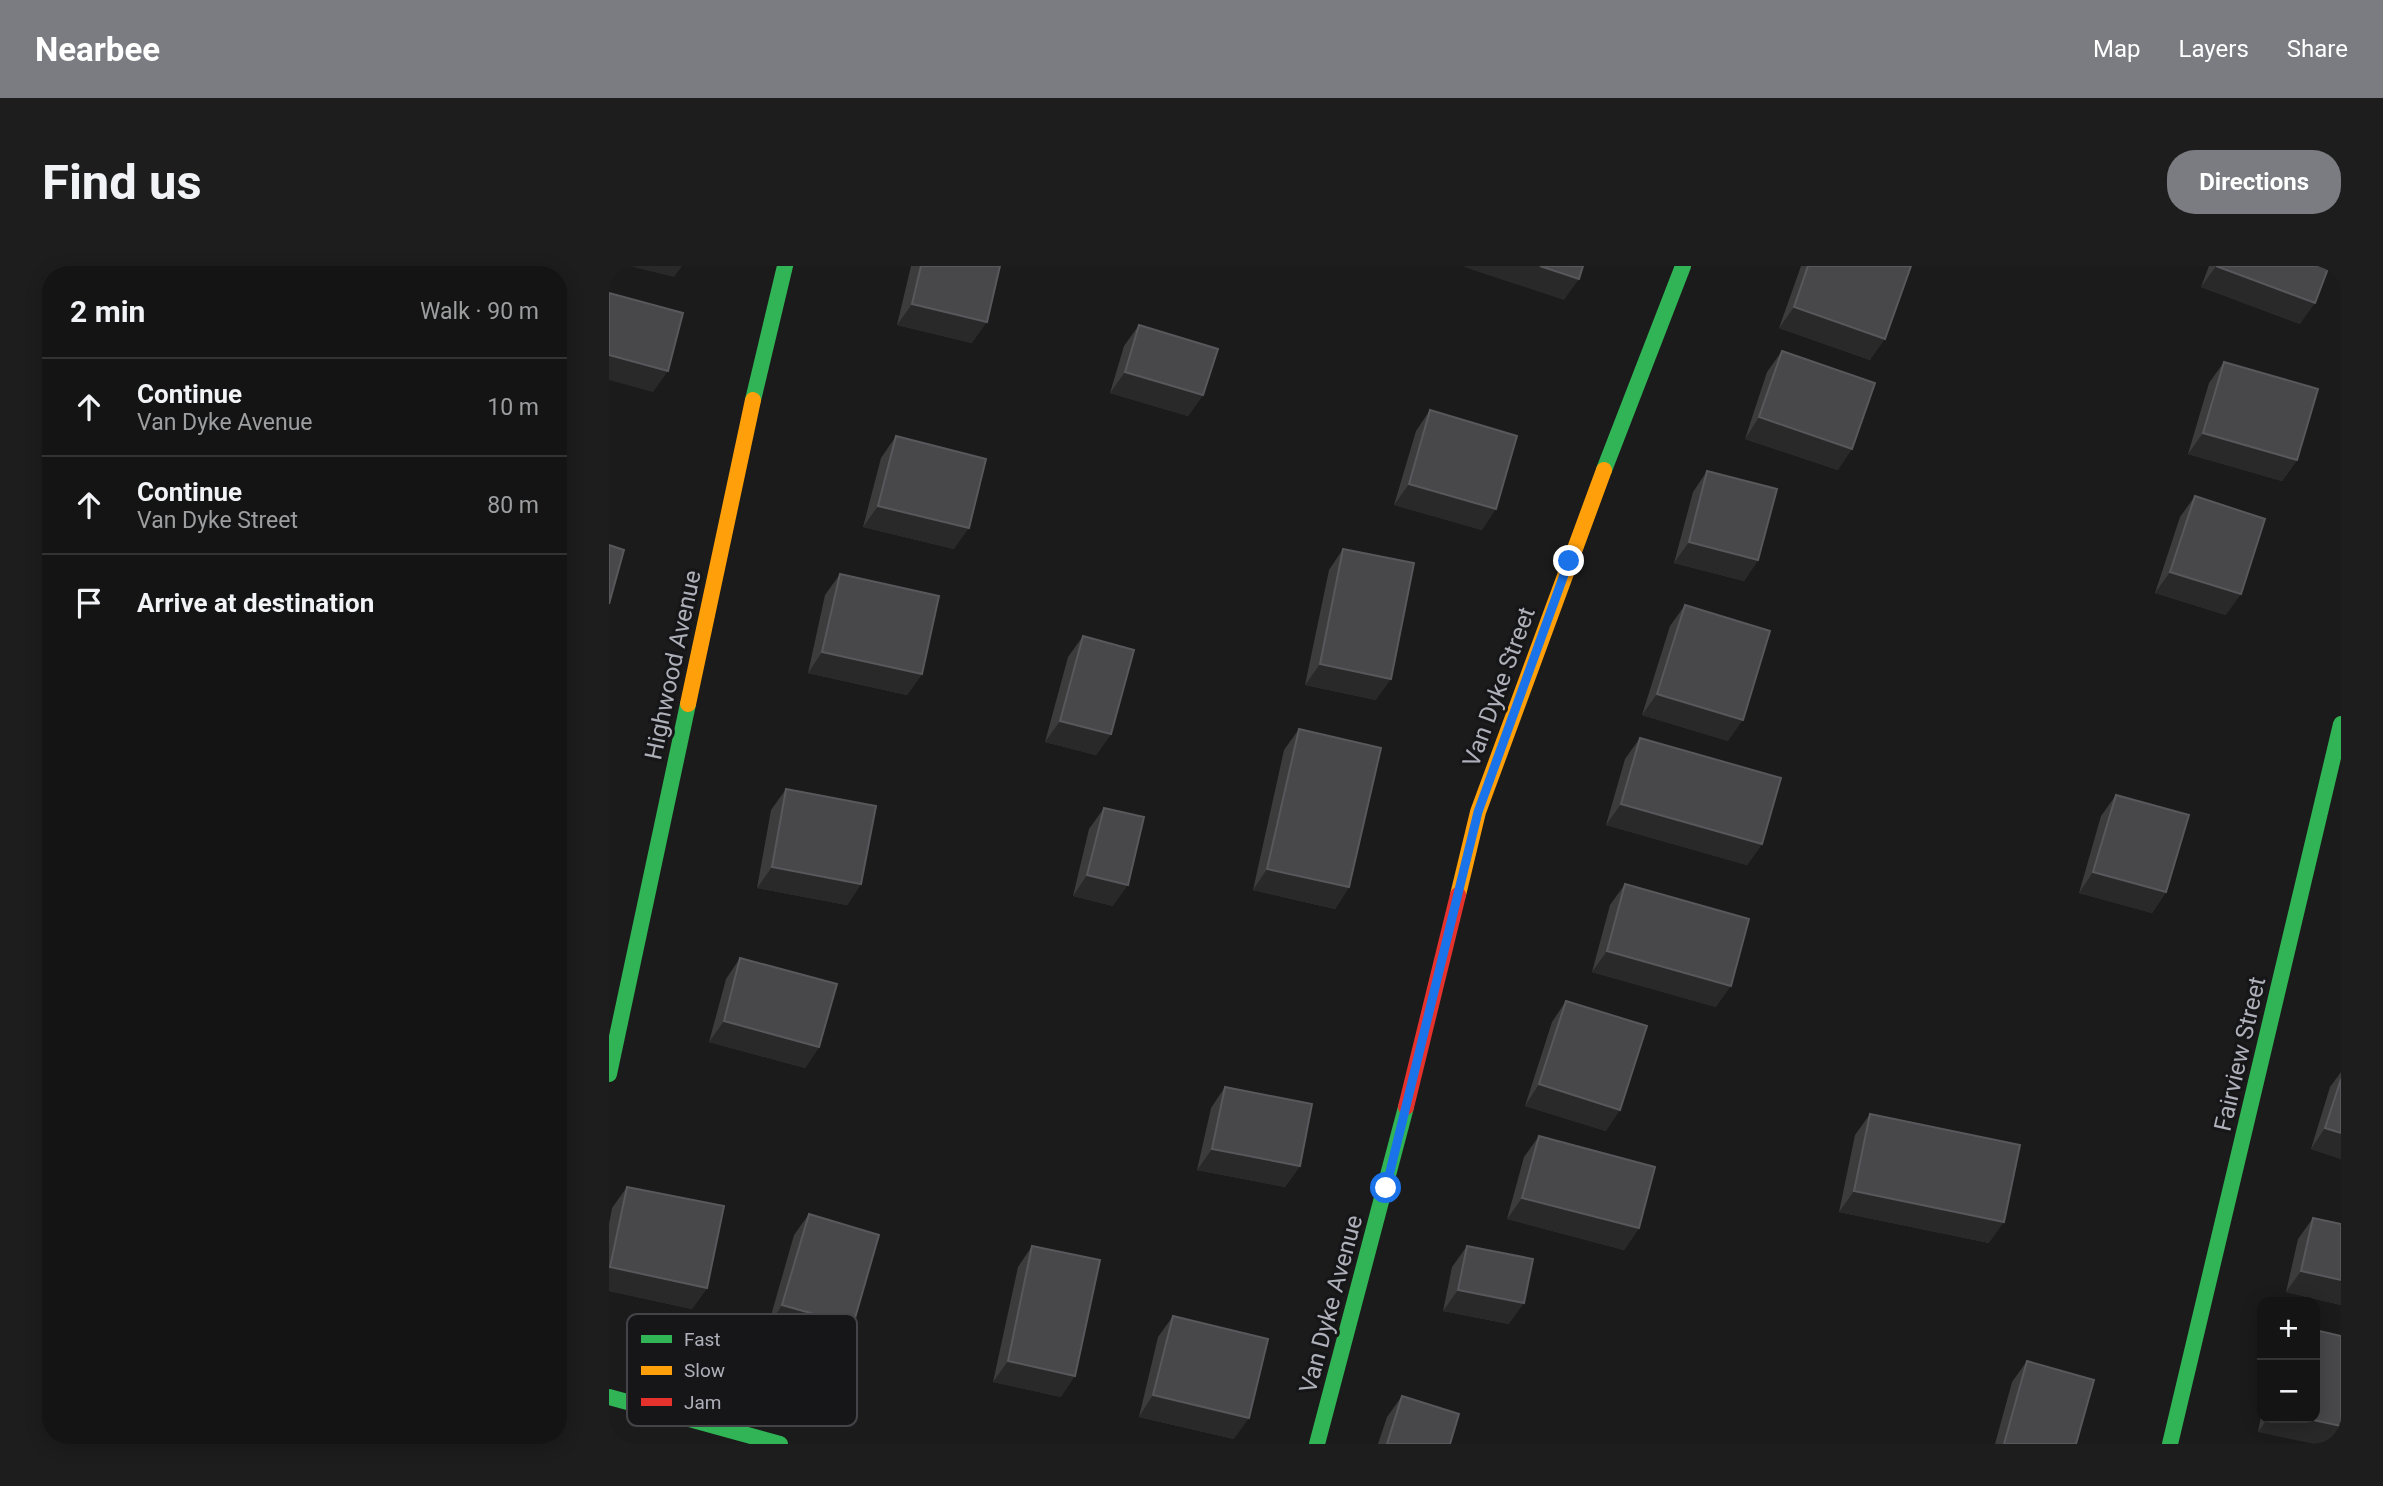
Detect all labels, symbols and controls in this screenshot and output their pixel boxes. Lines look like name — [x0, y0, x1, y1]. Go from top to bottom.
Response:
text: Nearbee — [35, 30, 160, 69]
text: Map — [2093, 35, 2141, 63]
text: Layers — [2179, 35, 2249, 63]
text: Share — [2287, 35, 2348, 63]
button: Directions — [2167, 150, 2341, 214]
text: Find us — [42, 154, 202, 211]
text: 2 min — [70, 294, 145, 329]
text: Walk · 90 m — [420, 298, 539, 325]
text: Continue — [137, 379, 242, 409]
icon: ahead — [70, 388, 108, 426]
text: 10 m — [487, 394, 539, 421]
text: Van Dyke Avenue — [137, 409, 313, 436]
text: Continue — [137, 477, 242, 507]
icon: ahead — [70, 486, 108, 524]
text: 80 m — [487, 492, 539, 519]
text: Van Dyke Street — [137, 507, 298, 534]
route end — [1553, 545, 1584, 576]
street label: Highwood Avenue — [639, 568, 707, 762]
icon: arrive — [70, 584, 108, 622]
text: Arrive at destination — [137, 588, 374, 618]
street label: Van Dyke Street — [1457, 603, 1541, 771]
street label: Fairview Street — [2209, 974, 2271, 1134]
route start — [1370, 1172, 1401, 1203]
street label: Van Dyke Avenue — [1294, 1212, 1368, 1396]
map controls — [2257, 1297, 2320, 1423]
button: + — [2257, 1297, 2320, 1360]
legend — [627, 1314, 857, 1426]
text: Fast — [684, 1328, 721, 1351]
text: Slow — [684, 1359, 725, 1382]
button: − — [2257, 1360, 2320, 1423]
text: Jam — [684, 1391, 721, 1414]

